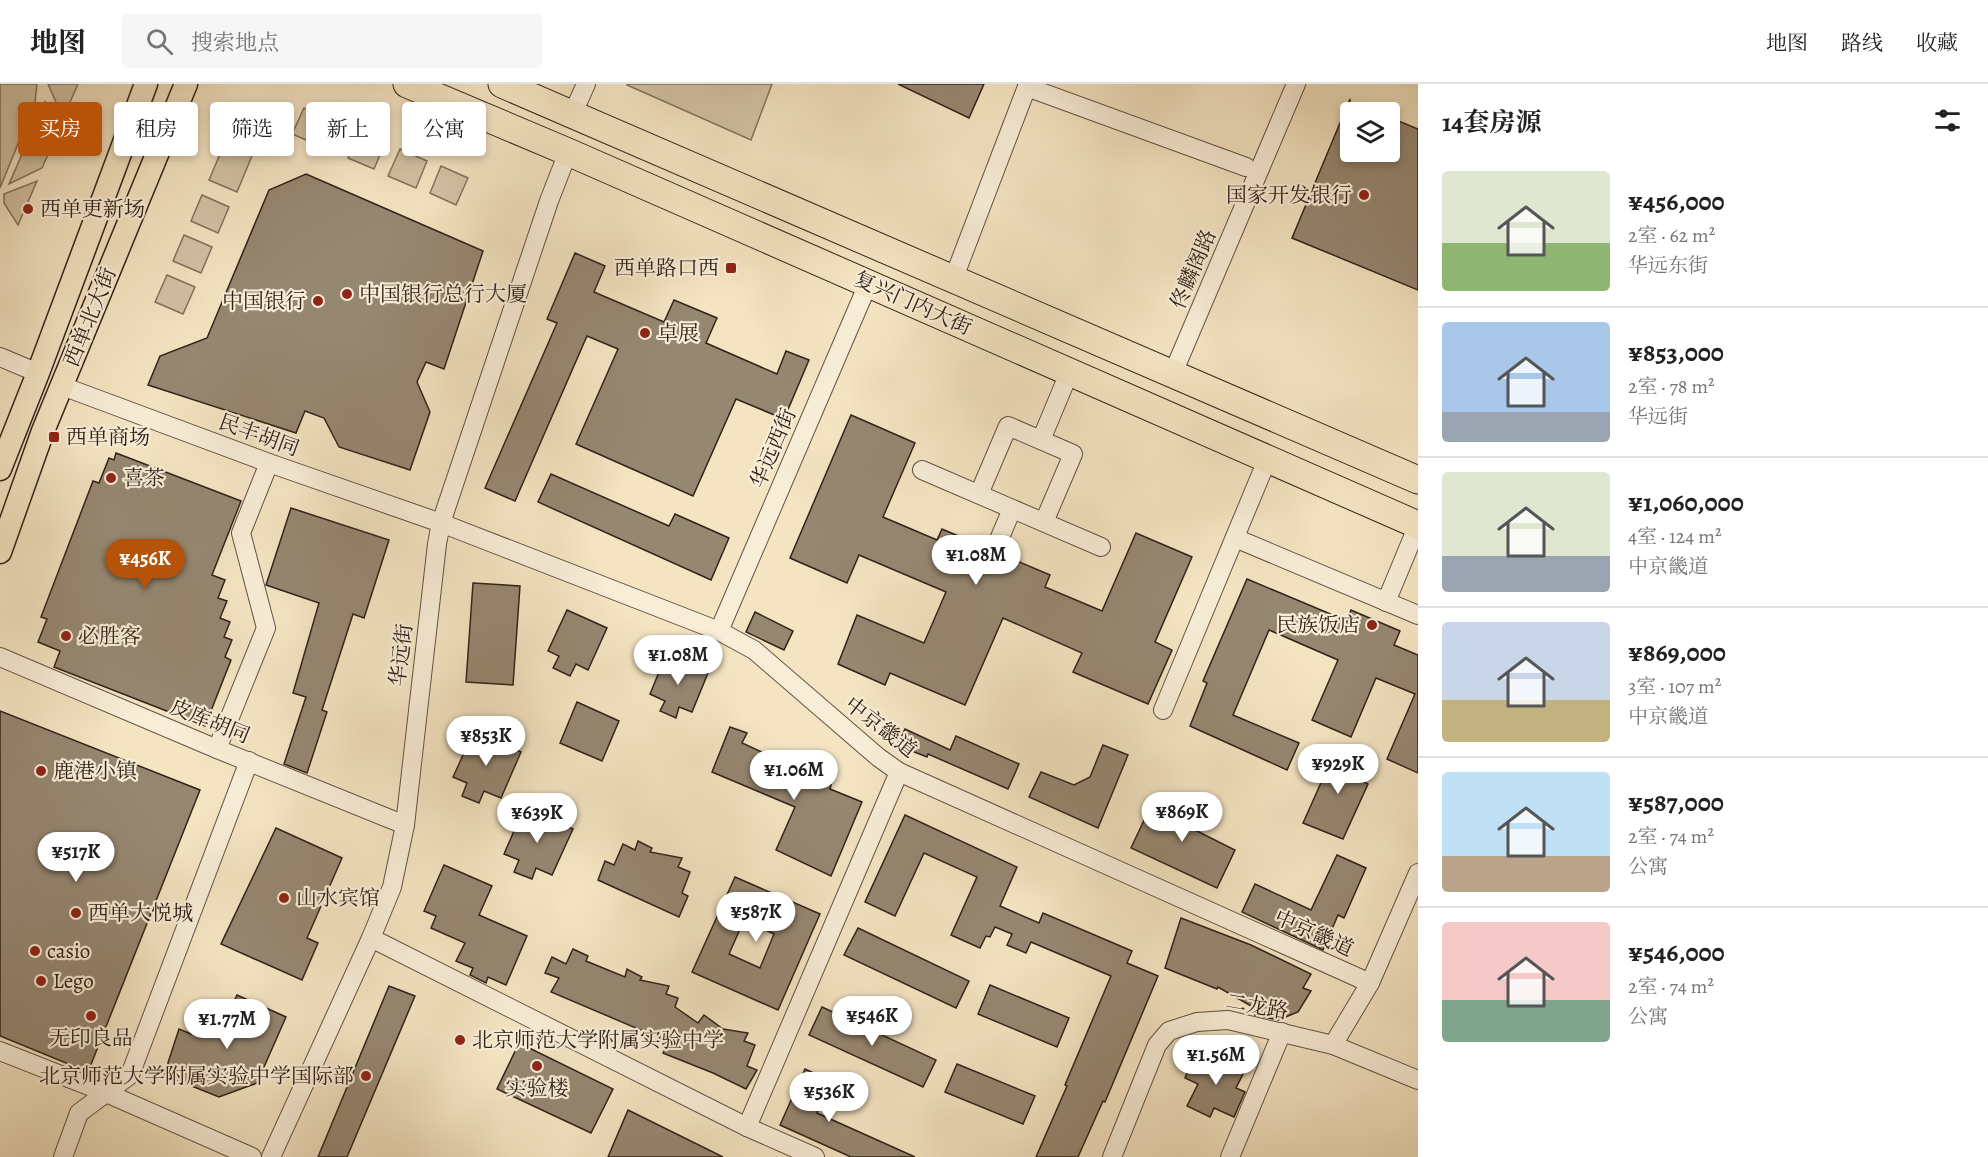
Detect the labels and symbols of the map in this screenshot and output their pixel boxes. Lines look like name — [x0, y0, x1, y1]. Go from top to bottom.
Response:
place label: 国家开发银行 — [1226, 181, 1352, 209]
marker: 国家开发银行 — [1357, 188, 1371, 202]
place label: 西单更新场 — [40, 195, 145, 223]
marker: 西单更新场 — [21, 202, 35, 216]
street label: 佟麟阁路 — [1164, 225, 1222, 313]
place label: 西单路口西 — [614, 254, 719, 282]
marker: 西单路口西 — [724, 261, 738, 275]
street label: 西单北大街 — [57, 263, 123, 371]
street label: 复兴门内大街 — [850, 265, 976, 341]
place label: 中国银行总行大厦 — [359, 280, 527, 308]
place label: 中国银行 — [222, 287, 306, 315]
marker: 中国银行总行大厦 — [340, 287, 354, 301]
marker: 中国银行 — [311, 294, 325, 308]
place label: 卓展 — [657, 319, 699, 347]
marker: 卓展 — [638, 326, 652, 340]
street label: 华远西街 — [744, 404, 802, 492]
street label: 民丰胡同 — [215, 407, 303, 463]
place label: 西单商场 — [66, 423, 150, 451]
marker: 西单商场 — [47, 430, 61, 444]
place label: 喜茶 — [123, 464, 165, 492]
marker: 喜茶 — [104, 471, 118, 485]
pin: ¥1.08M — [927, 535, 1025, 586]
pin: ¥456K — [103, 539, 187, 590]
place label: 民族饭店 — [1276, 611, 1360, 639]
marker: 民族饭店 — [1365, 618, 1379, 632]
place label: 必胜客 — [78, 622, 141, 650]
street label: 华远街 — [383, 622, 419, 688]
marker: 必胜客 — [59, 629, 73, 643]
pin: ¥1.08M — [629, 635, 727, 686]
street label: 中京畿道 — [839, 690, 923, 764]
street label: 皮库胡同 — [166, 692, 254, 750]
pin: ¥853K — [444, 716, 528, 767]
pin: ¥929K — [1296, 744, 1380, 795]
pin: ¥1.06M — [745, 750, 843, 801]
place label: 鹿港小镇 — [53, 757, 137, 785]
marker: 鹿港小镇 — [34, 764, 48, 778]
pin: ¥869K — [1140, 792, 1224, 843]
pin: ¥639K — [495, 793, 579, 844]
pin: ¥517K — [34, 832, 118, 883]
place label: 山水宾馆 — [296, 884, 380, 912]
marker: 山水宾馆 — [277, 891, 291, 905]
pin: ¥587K — [714, 892, 798, 943]
place label: 西单大悦城 — [88, 899, 193, 927]
street label: 中京畿道 — [1270, 903, 1358, 963]
marker: 西单大悦城 — [69, 906, 83, 920]
place label: casio — [47, 937, 90, 965]
marker: casio — [28, 944, 42, 958]
place label: Lego — [53, 967, 94, 995]
marker: Lego — [34, 974, 48, 988]
street label: 二龙路 — [1224, 987, 1290, 1025]
pin: ¥546K — [830, 996, 914, 1047]
pin: ¥1.77M — [178, 999, 276, 1050]
marker: 无印良品 — [84, 1009, 98, 1023]
place label: 无印良品 — [49, 1024, 133, 1052]
place label: 北京师范大学附属实验中学 — [472, 1026, 724, 1054]
marker: 北京师范大学附属实验中学 — [453, 1033, 467, 1047]
pin: ¥1.56M — [1167, 1035, 1265, 1086]
marker: 实验楼 — [530, 1059, 544, 1073]
place label: 北京师范大学附属实验中学国际部 — [39, 1062, 354, 1090]
marker: 北京师范大学附属实验中学国际部 — [359, 1069, 373, 1083]
pin: ¥536K — [787, 1072, 871, 1123]
place label: 实验楼 — [506, 1074, 569, 1102]

